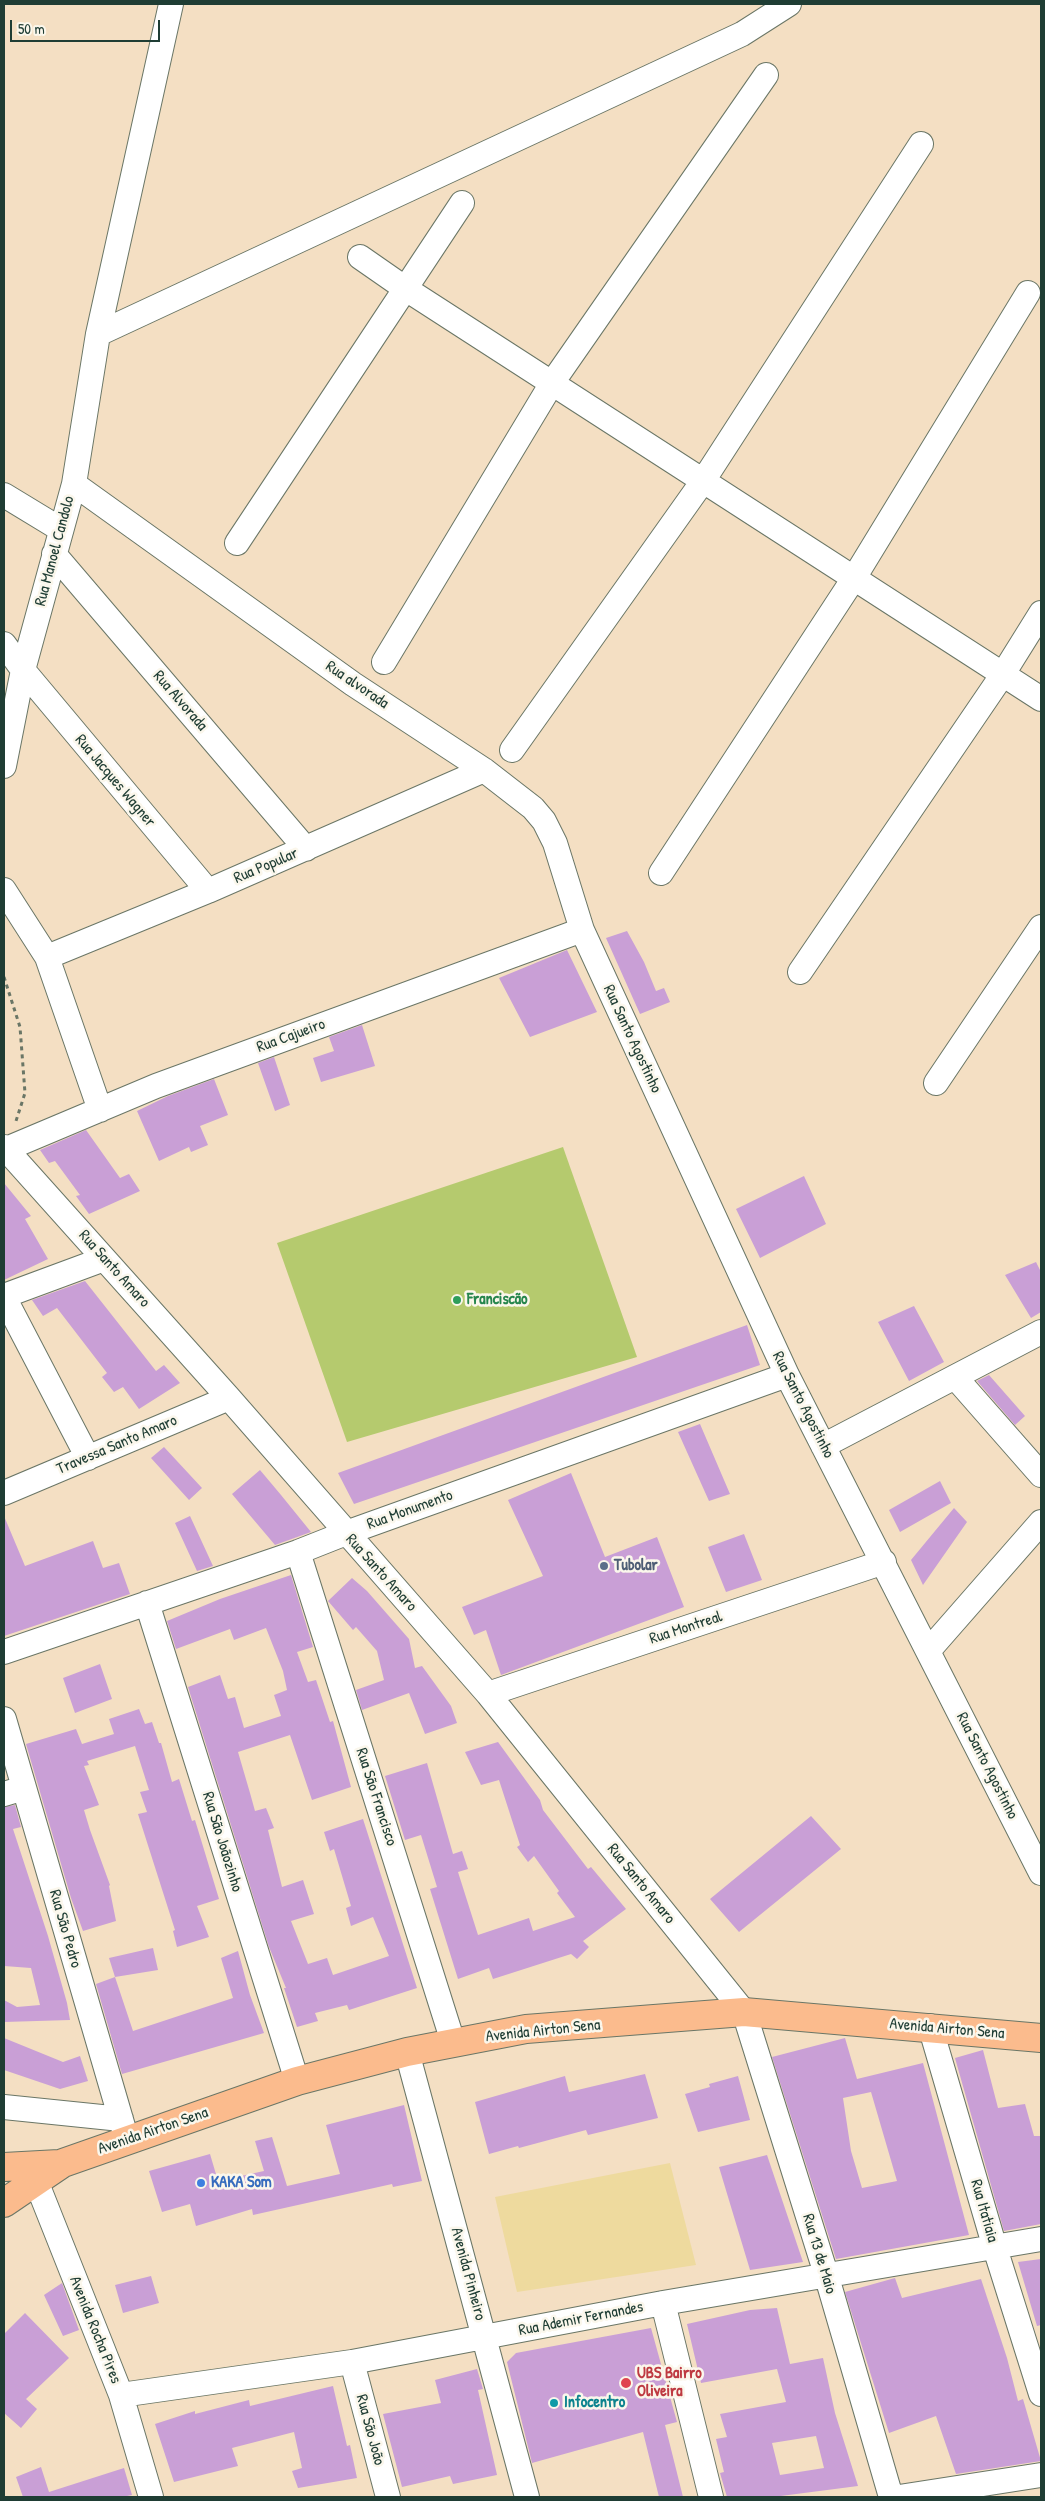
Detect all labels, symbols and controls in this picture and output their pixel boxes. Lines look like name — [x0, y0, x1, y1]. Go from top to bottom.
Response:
scale bar — [12, 10, 162, 42]
text: 50 m — [18, 18, 45, 39]
street label: Rua Manoel Candolo — [31, 494, 79, 608]
street label: Rua alvorada — [322, 657, 392, 713]
street label: Rua Alvorada — [149, 667, 211, 735]
street label: Rua Jacques Wagner — [71, 731, 159, 831]
street label: Rua Popular — [231, 844, 301, 888]
street label: Rua Santo Agostinho — [599, 982, 665, 1096]
street label: Rua Cajueiro — [254, 1015, 328, 1057]
street label: Rua Santo Amaro — [74, 1226, 154, 1312]
place label: Franciscão — [467, 1290, 528, 1310]
marker: Franciscão — [451, 1294, 463, 1306]
street label: Rua Santo Agostinho — [768, 1348, 838, 1462]
street label: Travessa Santo Amaro — [54, 1411, 180, 1479]
street label: Rua Monumento — [365, 1486, 455, 1534]
street label: Rua Santo Amaro — [341, 1530, 421, 1616]
place label: Tubolar — [614, 1556, 658, 1576]
marker: Tubolar — [598, 1560, 610, 1572]
street label: Rua Montreal — [647, 1607, 725, 1649]
street label: Rua Santo Agostinho — [952, 1709, 1022, 1823]
street label: Rua São Francisco — [351, 1746, 401, 1848]
street label: Rua São Joãozinho — [198, 1790, 246, 1894]
street label: Rua Santo Amaro — [603, 1840, 679, 1928]
street label: Rua São Pedro — [45, 1888, 85, 1970]
street label: Avenida Airton Sena — [889, 2014, 1005, 2044]
street label: Avenida Airton Sena — [485, 2015, 601, 2047]
street label: Avenida Airton Sena — [95, 2103, 211, 2159]
place label: KAKA Som — [211, 2173, 272, 2193]
marker: KAKA Som — [195, 2177, 207, 2189]
street label: Rua Itatiaia — [966, 2177, 1002, 2245]
street label: Rua 13 de Maio — [798, 2212, 840, 2296]
street label: Avenida Pinheiro — [446, 2225, 490, 2323]
street label: Avenida Rocha Pires — [65, 2273, 125, 2387]
street label: Rua Ademir Fernandes — [517, 2298, 645, 2340]
place label: UBS Bairro Oliveira — [637, 2364, 702, 2402]
marker: UBS Bairro Oliveira — [619, 2376, 633, 2390]
street label: Rua São João — [351, 2393, 389, 2467]
place label: Infocentro — [564, 2393, 625, 2413]
marker: Infocentro — [548, 2397, 560, 2409]

